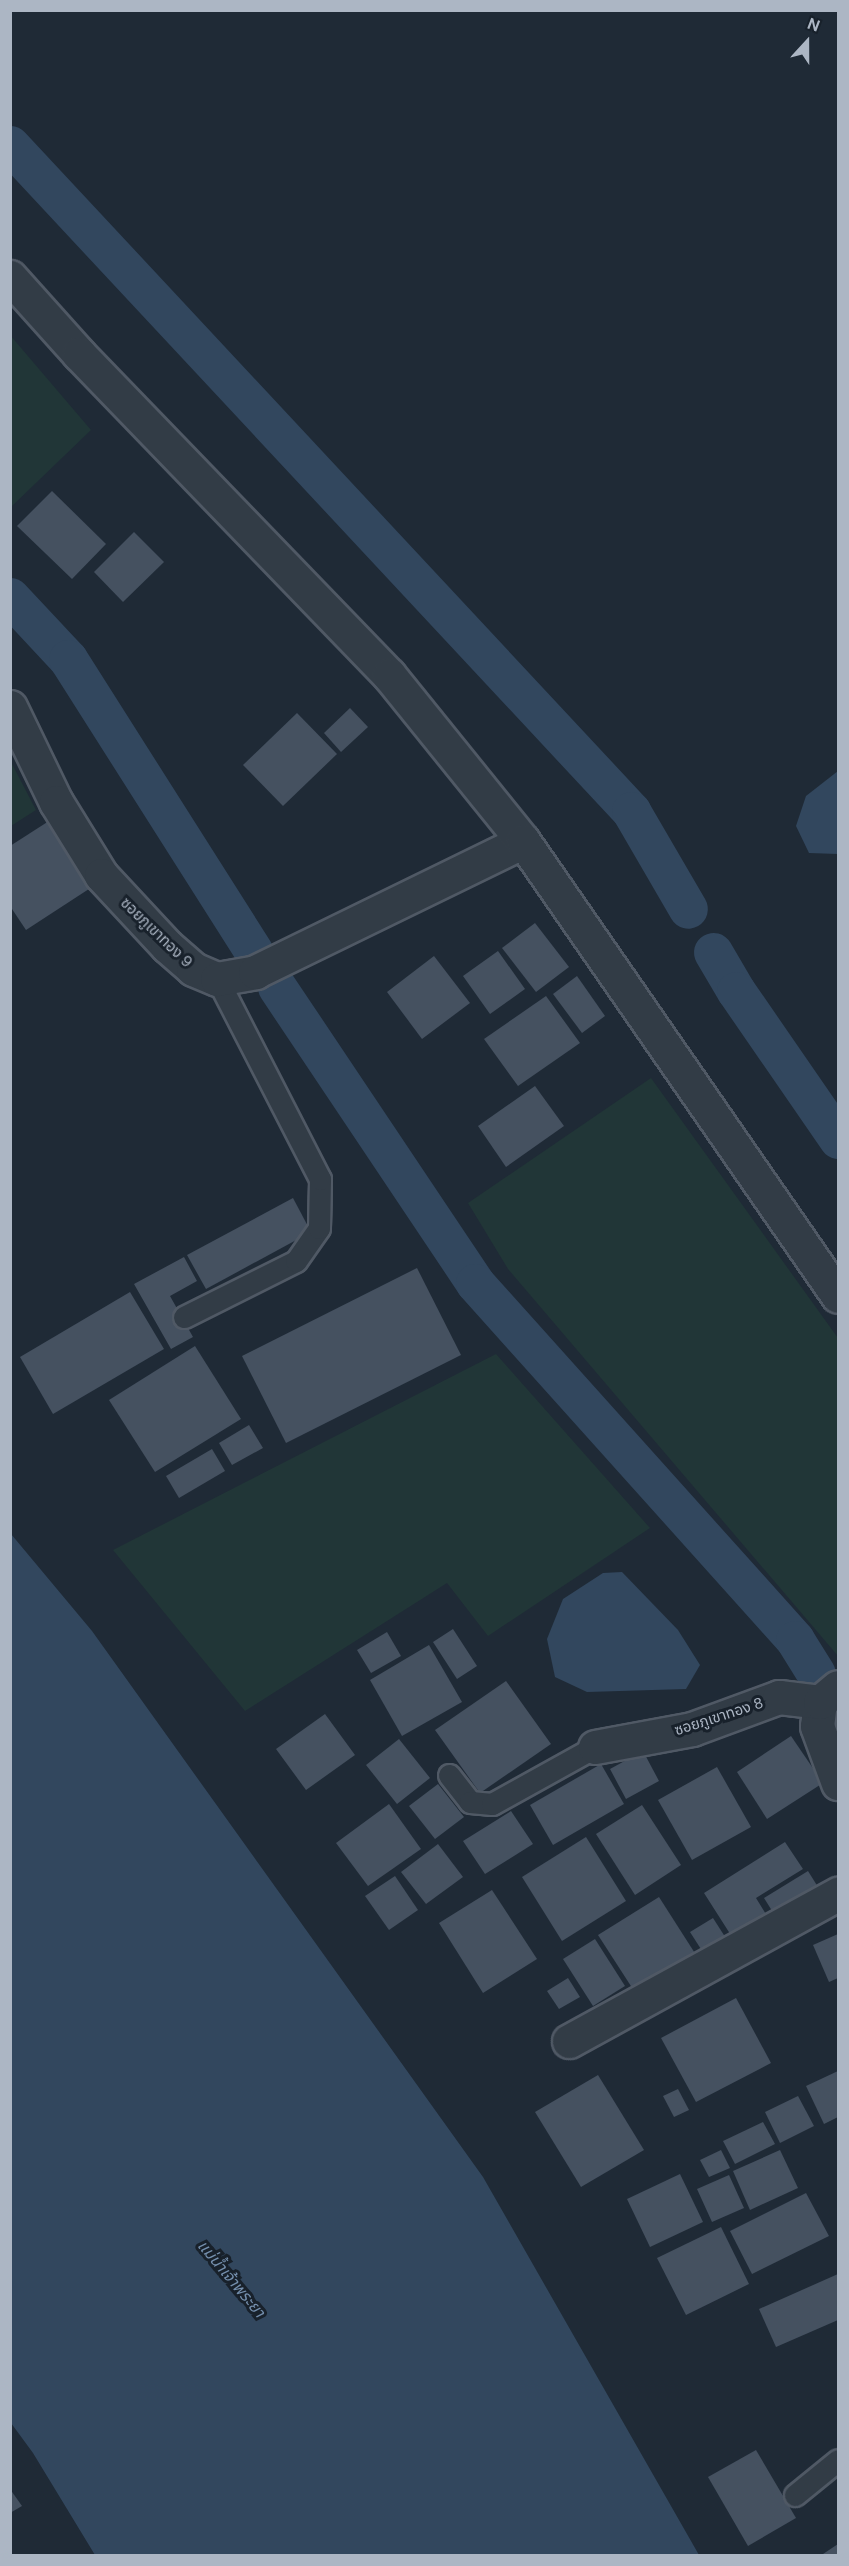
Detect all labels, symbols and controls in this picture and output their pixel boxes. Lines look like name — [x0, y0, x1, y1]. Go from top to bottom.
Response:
north arrow — [777, 12, 837, 72]
text: N — [804, 13, 823, 37]
street label: ซอยภูเขาทอง 9 — [116, 894, 196, 972]
street label: ซอยภูเขาทอง 8 — [672, 1694, 766, 1740]
water label: แม่น้ำเจ้าพระยา — [193, 2237, 269, 2321]

